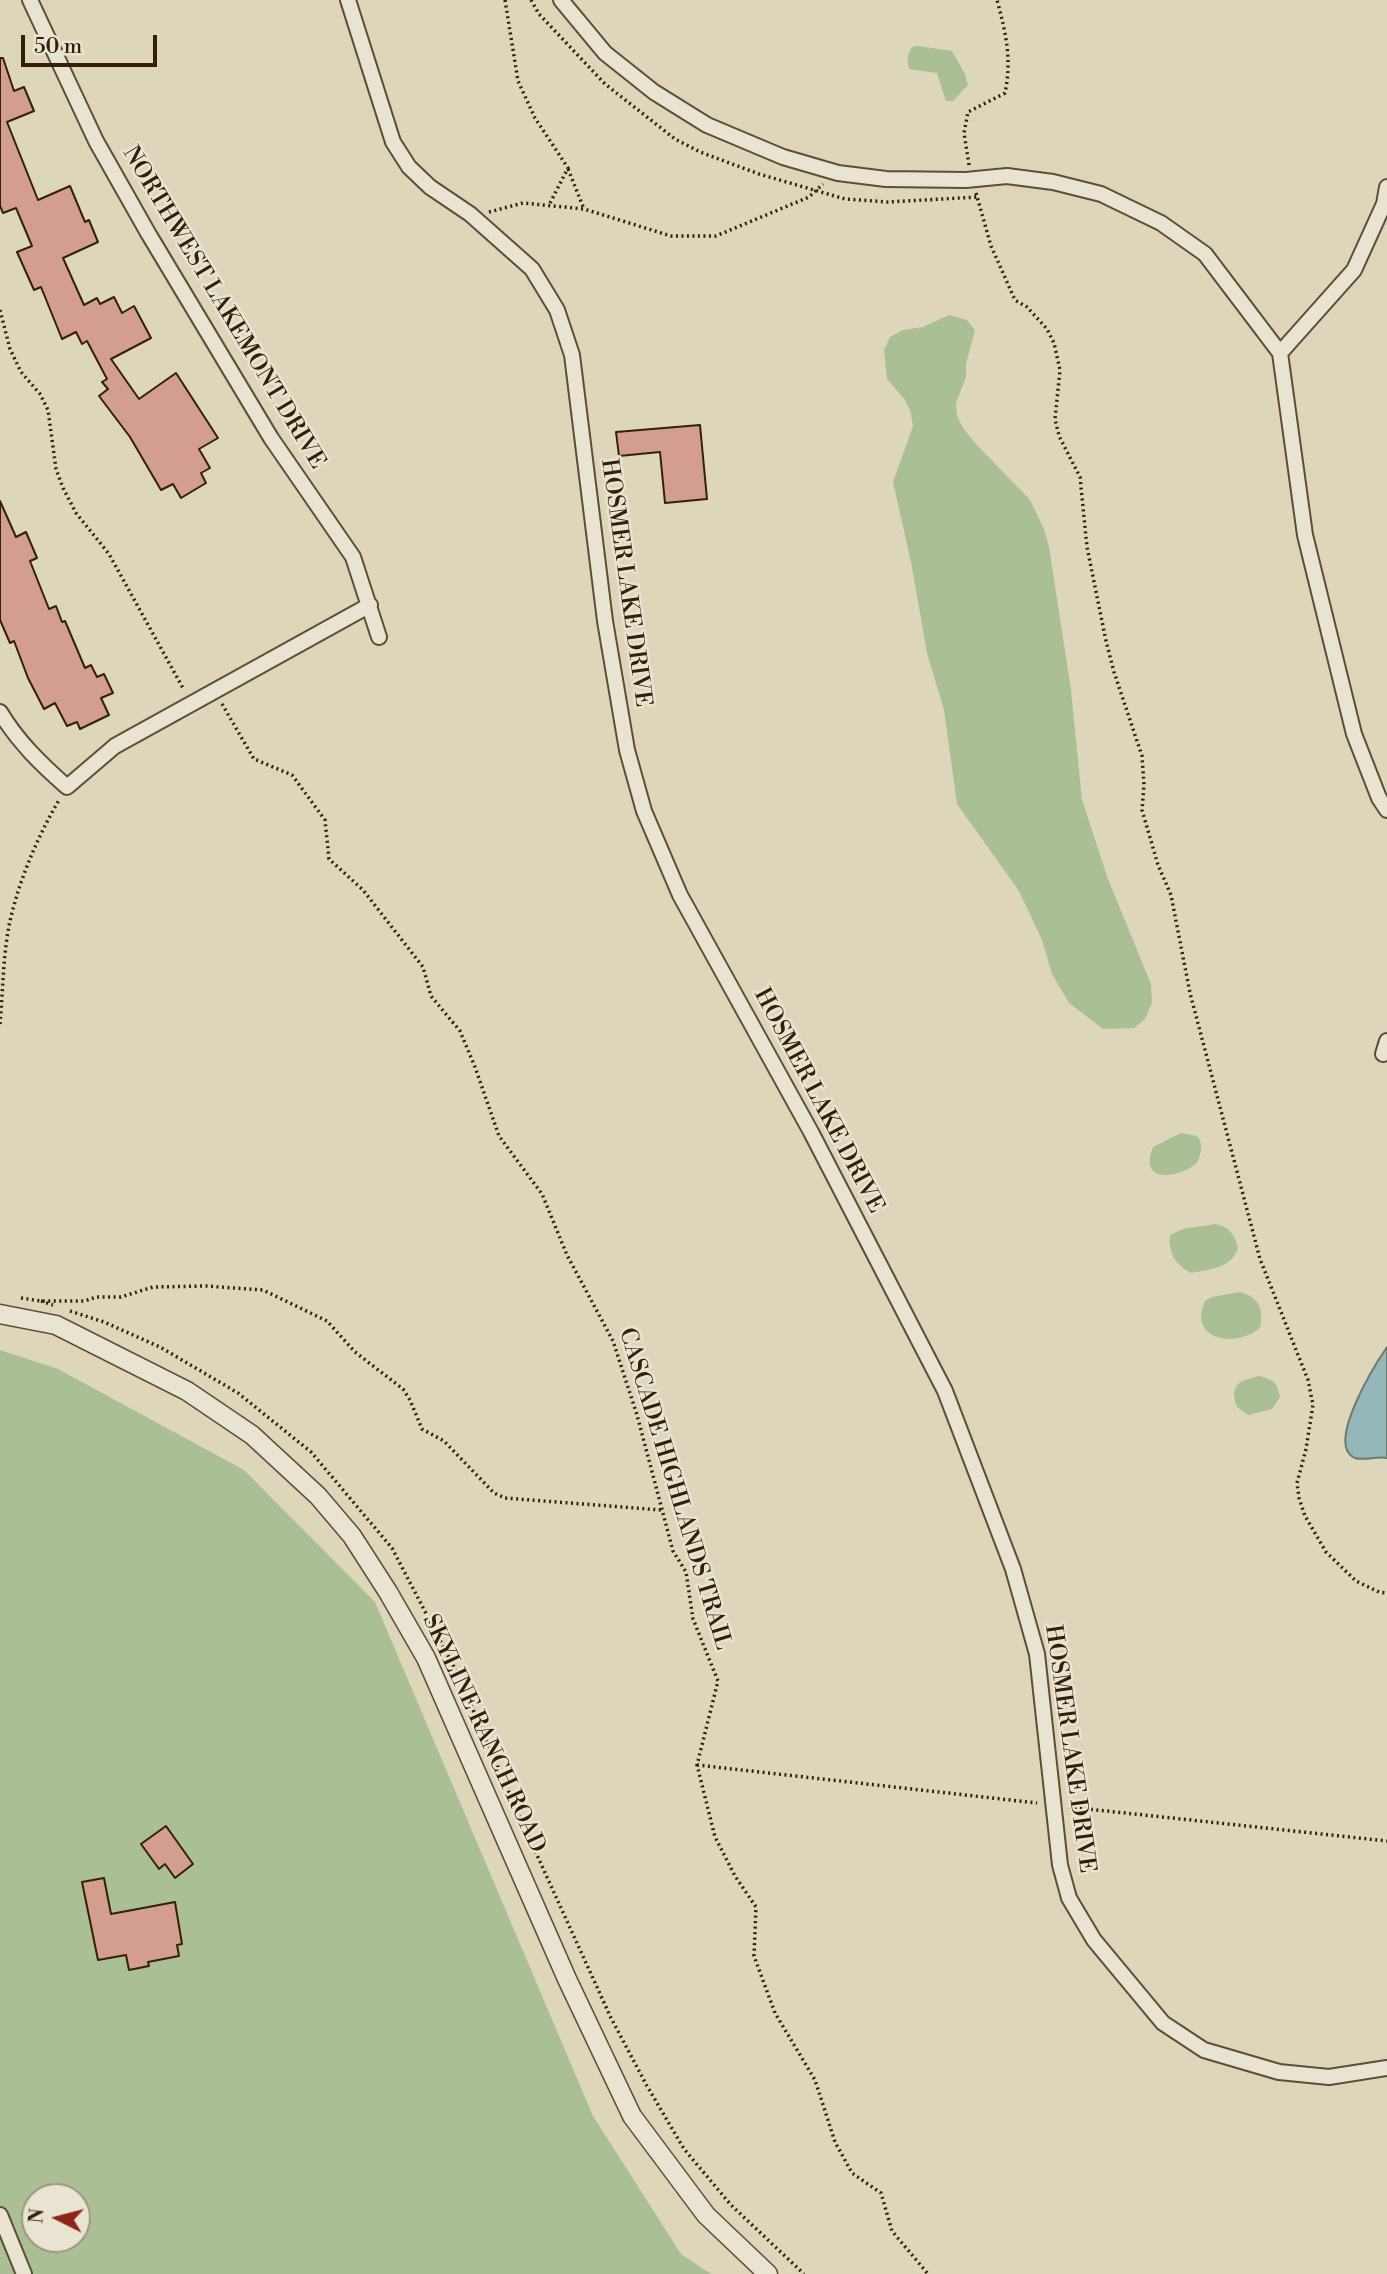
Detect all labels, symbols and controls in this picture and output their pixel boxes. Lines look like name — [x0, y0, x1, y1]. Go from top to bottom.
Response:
scale bar — [24, 21, 161, 65]
text: 50 m — [34, 34, 82, 60]
street label: NORTHWEST LAKEMONT DRIVE — [116, 142, 330, 474]
street label: HOSMER LAKE DRIVE — [594, 457, 656, 709]
street label: HOSMER LAKE DRIVE — [747, 984, 889, 1218]
street label: CASCADE HIGHLANDS TRAIL — [612, 1325, 736, 1653]
street label: SKYLINE RANCH ROAD — [416, 1610, 550, 1858]
street label: HOSMER LAKE DRIVE — [1038, 1623, 1100, 1875]
north arrow — [21, 2183, 91, 2253]
text: N — [24, 2207, 50, 2225]

